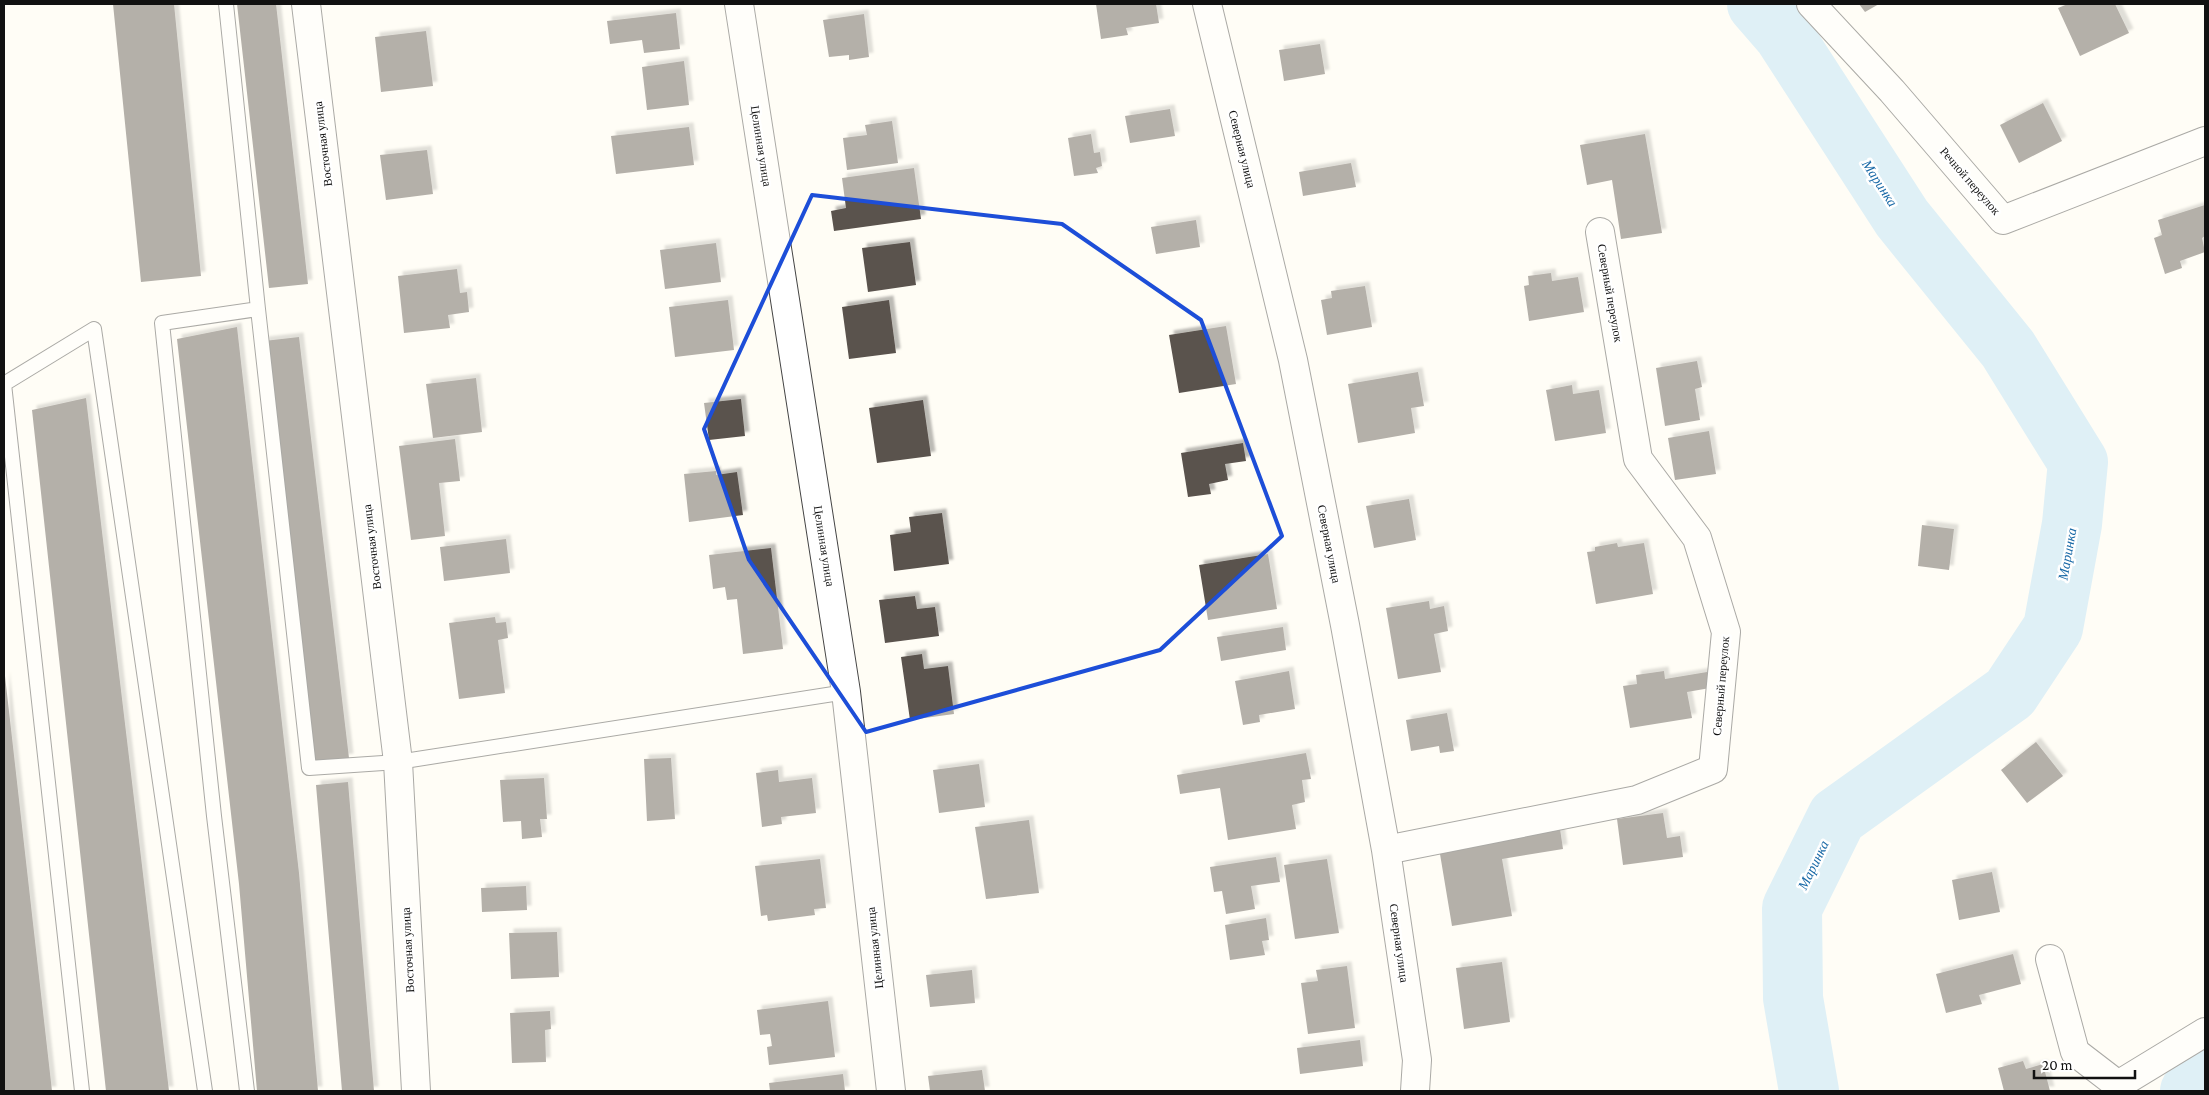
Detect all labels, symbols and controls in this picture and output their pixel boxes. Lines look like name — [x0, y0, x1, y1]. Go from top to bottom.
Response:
street label: Восточная улица — [311, 100, 335, 187]
street label: Целинная улица — [748, 104, 774, 188]
street label: Северная улица — [1226, 109, 1259, 190]
street label: Речной переулок — [1937, 144, 2003, 218]
water label: Маринка — [1858, 156, 1901, 209]
street label: Северный переулок — [1594, 243, 1626, 343]
street label: Восточная улица — [360, 503, 384, 590]
street label: Целинная улица — [811, 504, 837, 588]
street label: Северная улица — [1315, 504, 1344, 585]
water label: Маринка — [2054, 527, 2079, 582]
street label: Северный переулок — [1710, 636, 1732, 736]
water label: Маринка — [1794, 838, 1832, 893]
street label: Северная улица — [1387, 903, 1412, 984]
street label: Восточная улица — [399, 906, 417, 993]
street label: Целинная улица — [864, 906, 886, 989]
scale bar — [2034, 1048, 2135, 1080]
text: 20 m — [2042, 1057, 2073, 1073]

